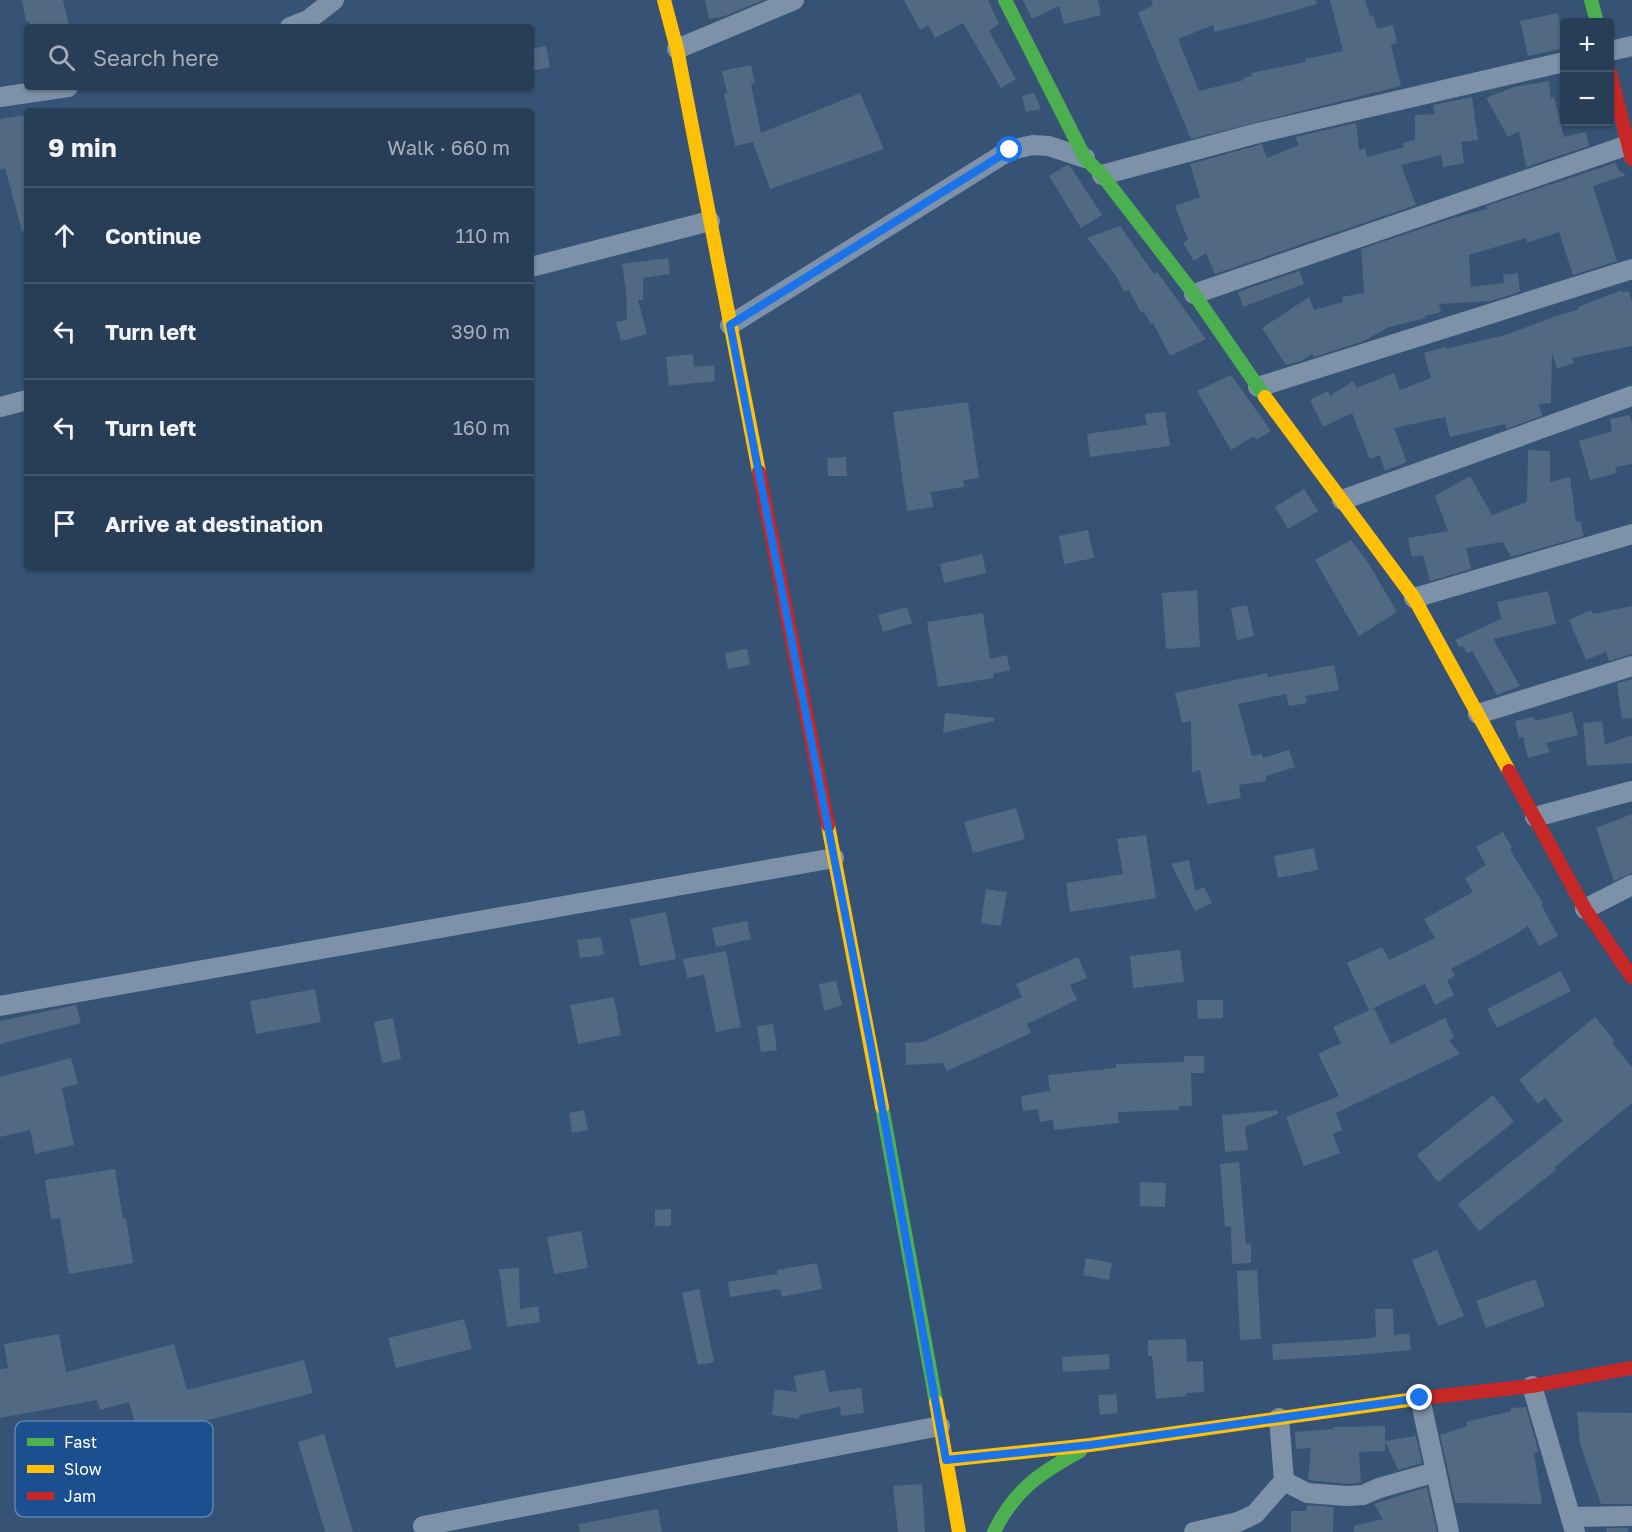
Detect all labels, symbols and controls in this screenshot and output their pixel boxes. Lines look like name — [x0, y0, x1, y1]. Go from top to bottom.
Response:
map controls — [1560, 18, 1614, 126]
button: + — [1560, 18, 1614, 72]
search box — [24, 24, 534, 90]
icon: search — [45, 41, 78, 74]
text: Search here — [93, 44, 219, 71]
button: − — [1560, 72, 1614, 126]
text: 9 min — [48, 132, 117, 163]
text: Walk · 660 m — [387, 135, 510, 159]
route start — [996, 136, 1022, 162]
icon: ahead — [48, 219, 81, 252]
text: Continue — [105, 222, 201, 249]
text: 110 m — [456, 223, 510, 247]
icon: left — [48, 315, 81, 348]
text: Turn left — [105, 318, 196, 345]
text: 390 m — [451, 319, 510, 343]
icon: left — [48, 411, 81, 444]
text: Turn left — [105, 414, 196, 441]
text: 160 m — [453, 415, 510, 439]
icon: arrive — [48, 507, 81, 540]
text: Arrive at destination — [105, 510, 323, 537]
route end — [1406, 1384, 1432, 1410]
legend — [15, 1421, 213, 1517]
text: Fast — [64, 1432, 97, 1452]
text: Slow — [64, 1459, 102, 1479]
text: Jam — [64, 1486, 96, 1506]

